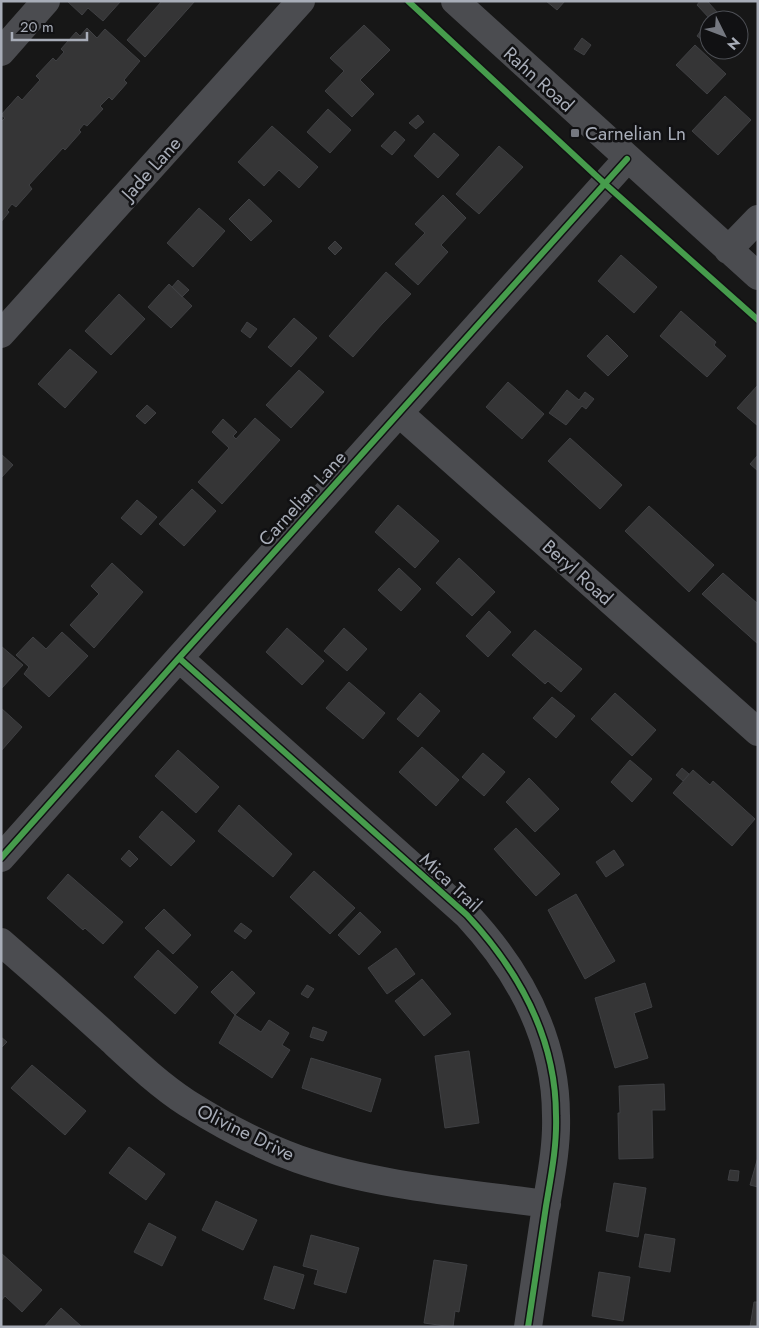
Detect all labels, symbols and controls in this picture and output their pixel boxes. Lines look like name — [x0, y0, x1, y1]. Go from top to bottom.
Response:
scale bar — [12, 10, 88, 42]
north arrow — [699, 10, 749, 60]
text: 20 m — [20, 16, 54, 38]
text: N — [723, 33, 745, 55]
street label: Rahn Road — [498, 40, 580, 118]
place label: Carnelian Ln — [585, 120, 686, 147]
marker: Carnelian Ln — [569, 127, 581, 139]
street label: Jade Lane — [113, 130, 187, 208]
street label: Carnelian Lane — [252, 445, 353, 552]
street label: Beryl Road — [536, 533, 619, 611]
street label: Mica Trail — [413, 846, 488, 918]
street label: Olivine Drive — [193, 1097, 299, 1168]

